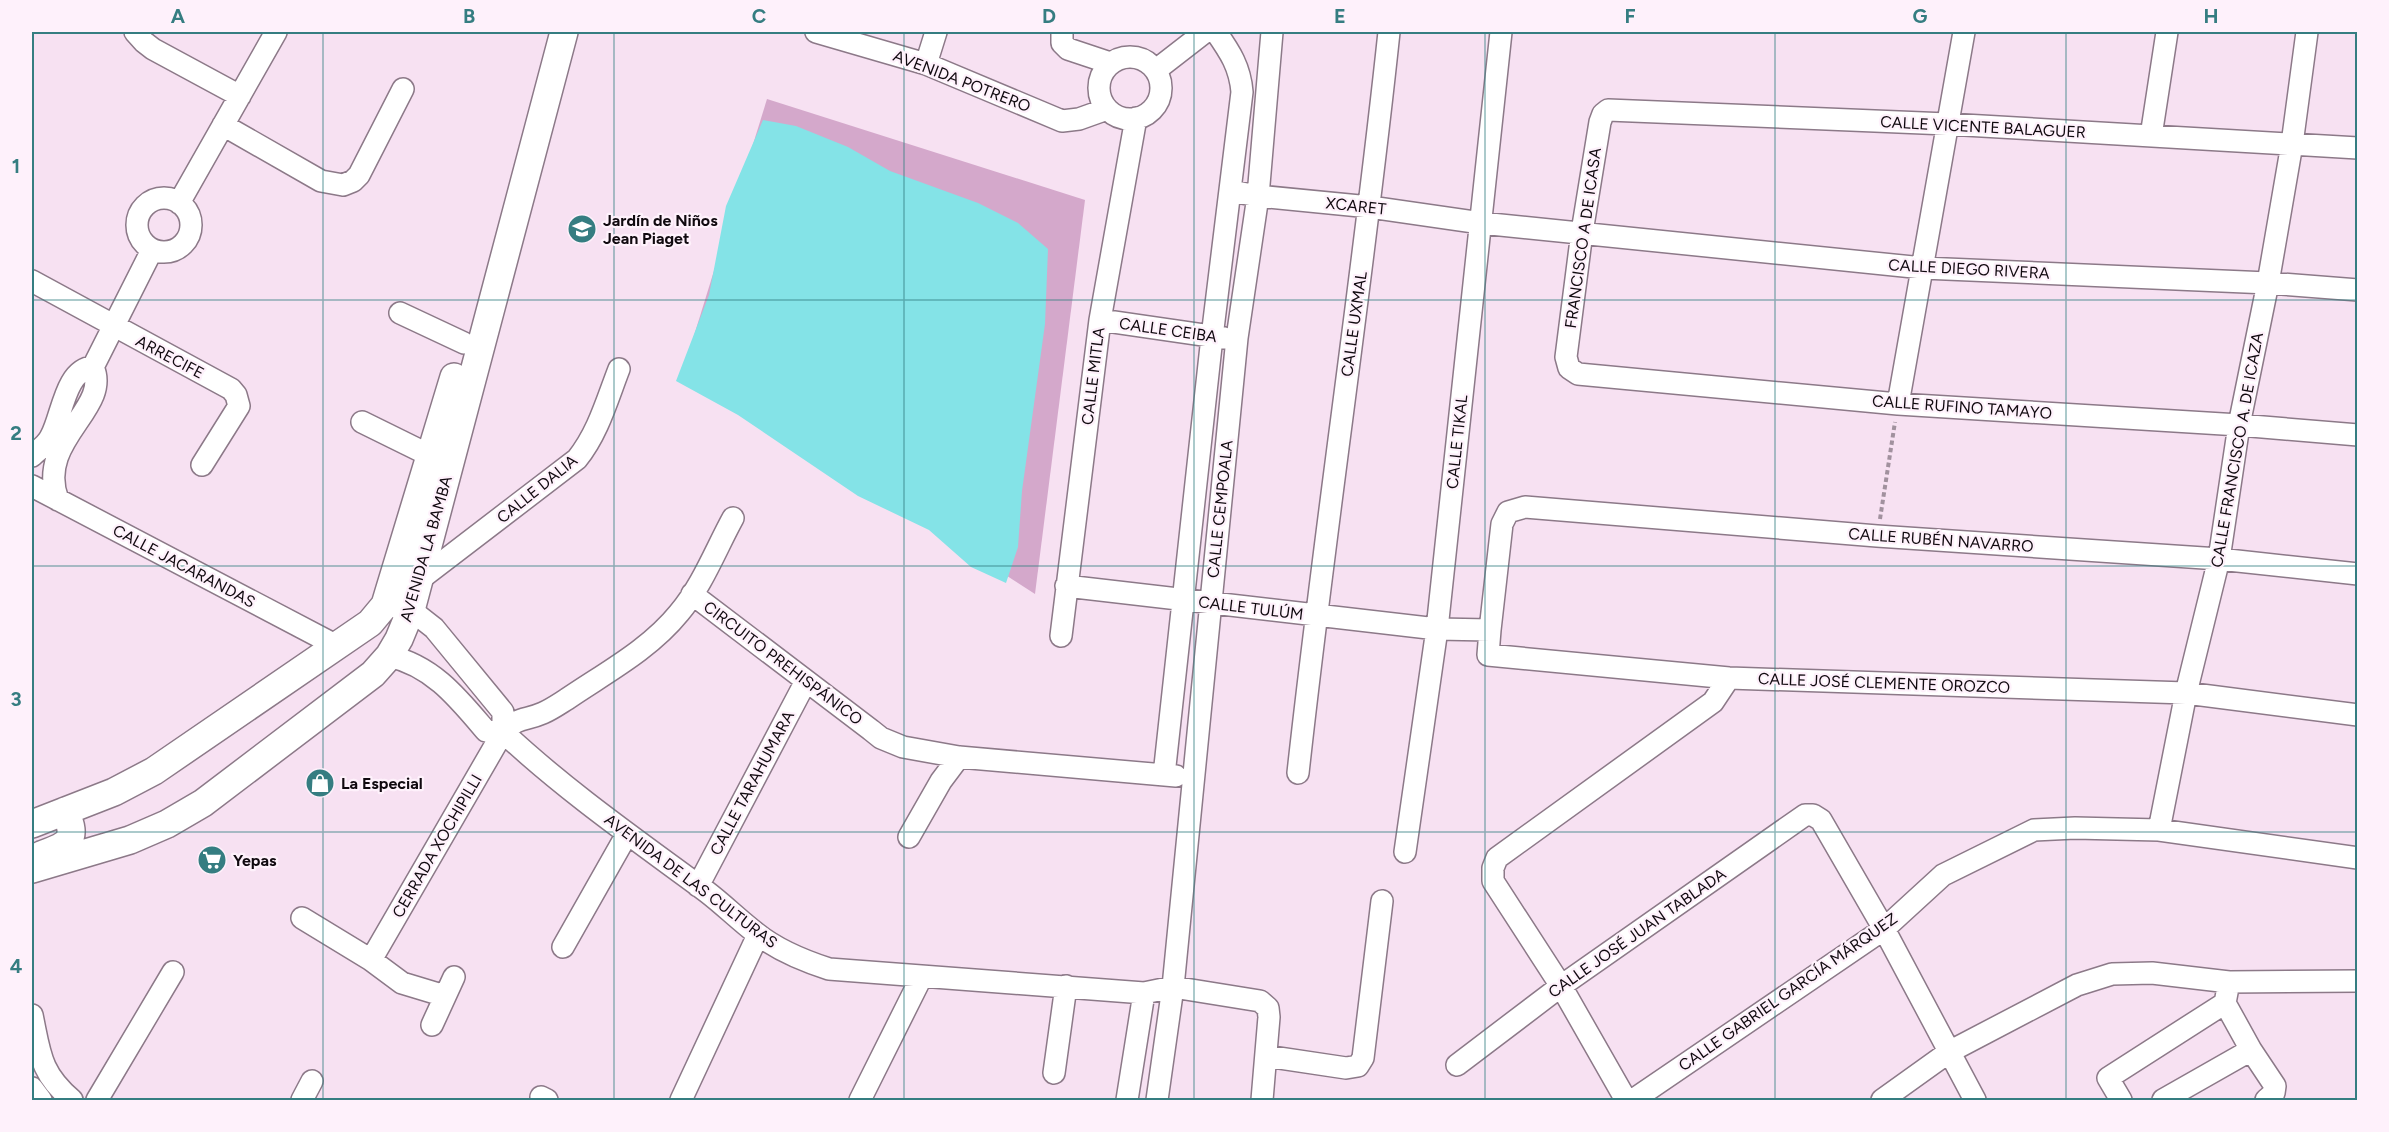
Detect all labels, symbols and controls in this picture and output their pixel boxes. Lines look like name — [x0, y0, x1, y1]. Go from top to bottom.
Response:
text: A — [171, 4, 186, 28]
text: B — [463, 4, 475, 28]
text: C — [752, 4, 766, 28]
text: D — [1042, 4, 1056, 28]
text: E — [1334, 4, 1346, 28]
text: F — [1624, 4, 1636, 28]
text: G — [1913, 4, 1928, 28]
text: H — [2204, 4, 2219, 28]
street label: AVENIDA POTRERO — [891, 46, 1033, 116]
street label: CALLE VICENTE BALAGUER — [1880, 112, 2086, 142]
street label: FRANCISCO A DE ICASA — [1561, 146, 1605, 329]
text: 1 — [12, 154, 20, 178]
street label: XCARET — [1325, 193, 1387, 219]
place label: Jardín de Niños Jean Piaget — [603, 211, 718, 248]
school or university icon: Jardín de Niños Jean Piaget — [566, 213, 598, 245]
street label: CALLE DIEGO RIVERA — [1888, 255, 2050, 283]
street label: CALLE UXMAL — [1337, 269, 1371, 378]
street label: CALLE CEIBA — [1118, 314, 1218, 346]
street label: CALLE MITLA — [1078, 326, 1108, 426]
street label: ARRECIFE — [133, 331, 207, 383]
street label: CALLE FRANCISCO A. DE ICAZA — [2207, 331, 2267, 569]
street label: CALLE RUFINO TAMAYO — [1871, 391, 2053, 423]
street label: CALLE TIKAL — [1443, 393, 1471, 490]
text: 2 — [10, 421, 22, 445]
street label: CALLE CEMPOALA — [1203, 439, 1237, 579]
street label: CALLE DALIA — [493, 451, 581, 527]
street label: AVENIDA LA BAMBA — [396, 474, 456, 624]
street label: CALLE JACARANDAS — [110, 520, 259, 612]
street label: CALLE RUBÉN NAVARRO — [1848, 524, 2034, 556]
street label: CALLE TULÚM — [1197, 592, 1305, 624]
street label: CIRCUITO PREHISPÁNICO — [700, 597, 866, 729]
street label: CALLE JOSÉ CLEMENTE OROZCO — [1758, 669, 2010, 697]
text: 3 — [10, 687, 22, 711]
street label: CALLE TARAHUMARA — [706, 708, 798, 858]
shop icon: La Especial — [304, 767, 336, 799]
street label: CERRADA XOCHIPILLI — [388, 771, 486, 921]
place label: La Especial — [341, 774, 423, 793]
street label: AVENIDA DE LAS CULTURAS — [601, 810, 781, 952]
supermarket icon: Yepas — [196, 844, 228, 876]
place label: Yepas — [233, 851, 277, 870]
street label: CALLE JOSÉ JUAN TABLADA — [1545, 864, 1730, 1002]
street label: CALLE GABRIEL GARCÍA MÁRQUEZ — [1675, 909, 1901, 1075]
text: 4 — [10, 954, 23, 978]

